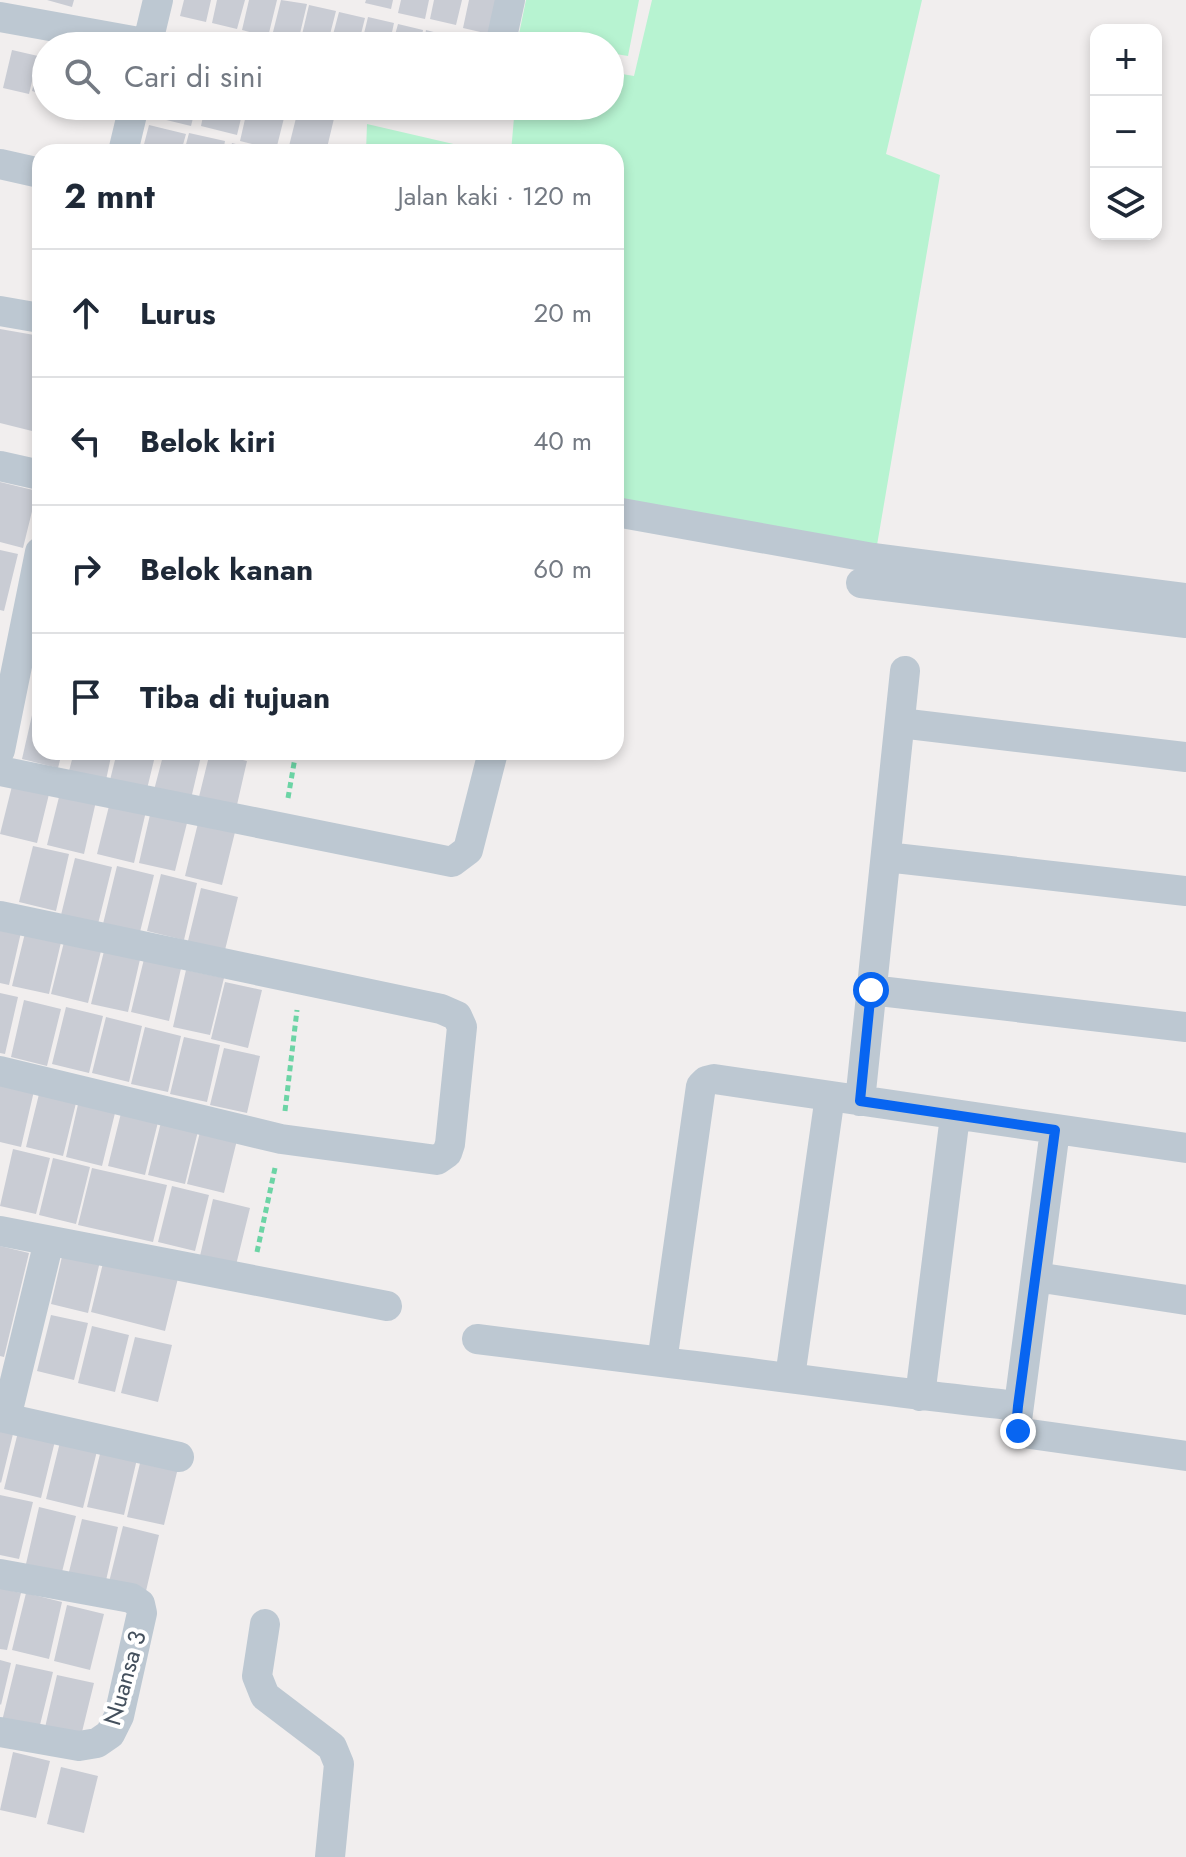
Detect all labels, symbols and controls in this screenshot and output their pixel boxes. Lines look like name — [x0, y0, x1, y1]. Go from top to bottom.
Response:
map controls — [1090, 24, 1162, 240]
button: + — [1090, 24, 1162, 96]
search box — [32, 32, 624, 120]
icon: search — [60, 54, 104, 98]
text: Cari di sini — [124, 55, 263, 98]
button: − — [1090, 96, 1162, 168]
button: layers — [1090, 168, 1162, 240]
text: 2 mnt — [64, 172, 155, 221]
text: Jalan kaki · 120 m — [398, 177, 592, 215]
icon: ahead — [64, 291, 108, 335]
text: Lurus — [140, 292, 216, 335]
text: 20 m — [534, 294, 592, 332]
icon: left — [64, 419, 108, 463]
text: Belok kiri — [140, 420, 275, 463]
text: 40 m — [533, 422, 592, 460]
icon: right — [64, 547, 108, 591]
text: Belok kanan — [140, 548, 313, 591]
text: 60 m — [533, 550, 592, 588]
icon: arrive — [64, 675, 108, 719]
text: Tiba di tujuan — [140, 676, 330, 719]
route start — [853, 972, 889, 1008]
route end — [1000, 1413, 1036, 1449]
street label: Nuansa 3 — [94, 1626, 155, 1729]

